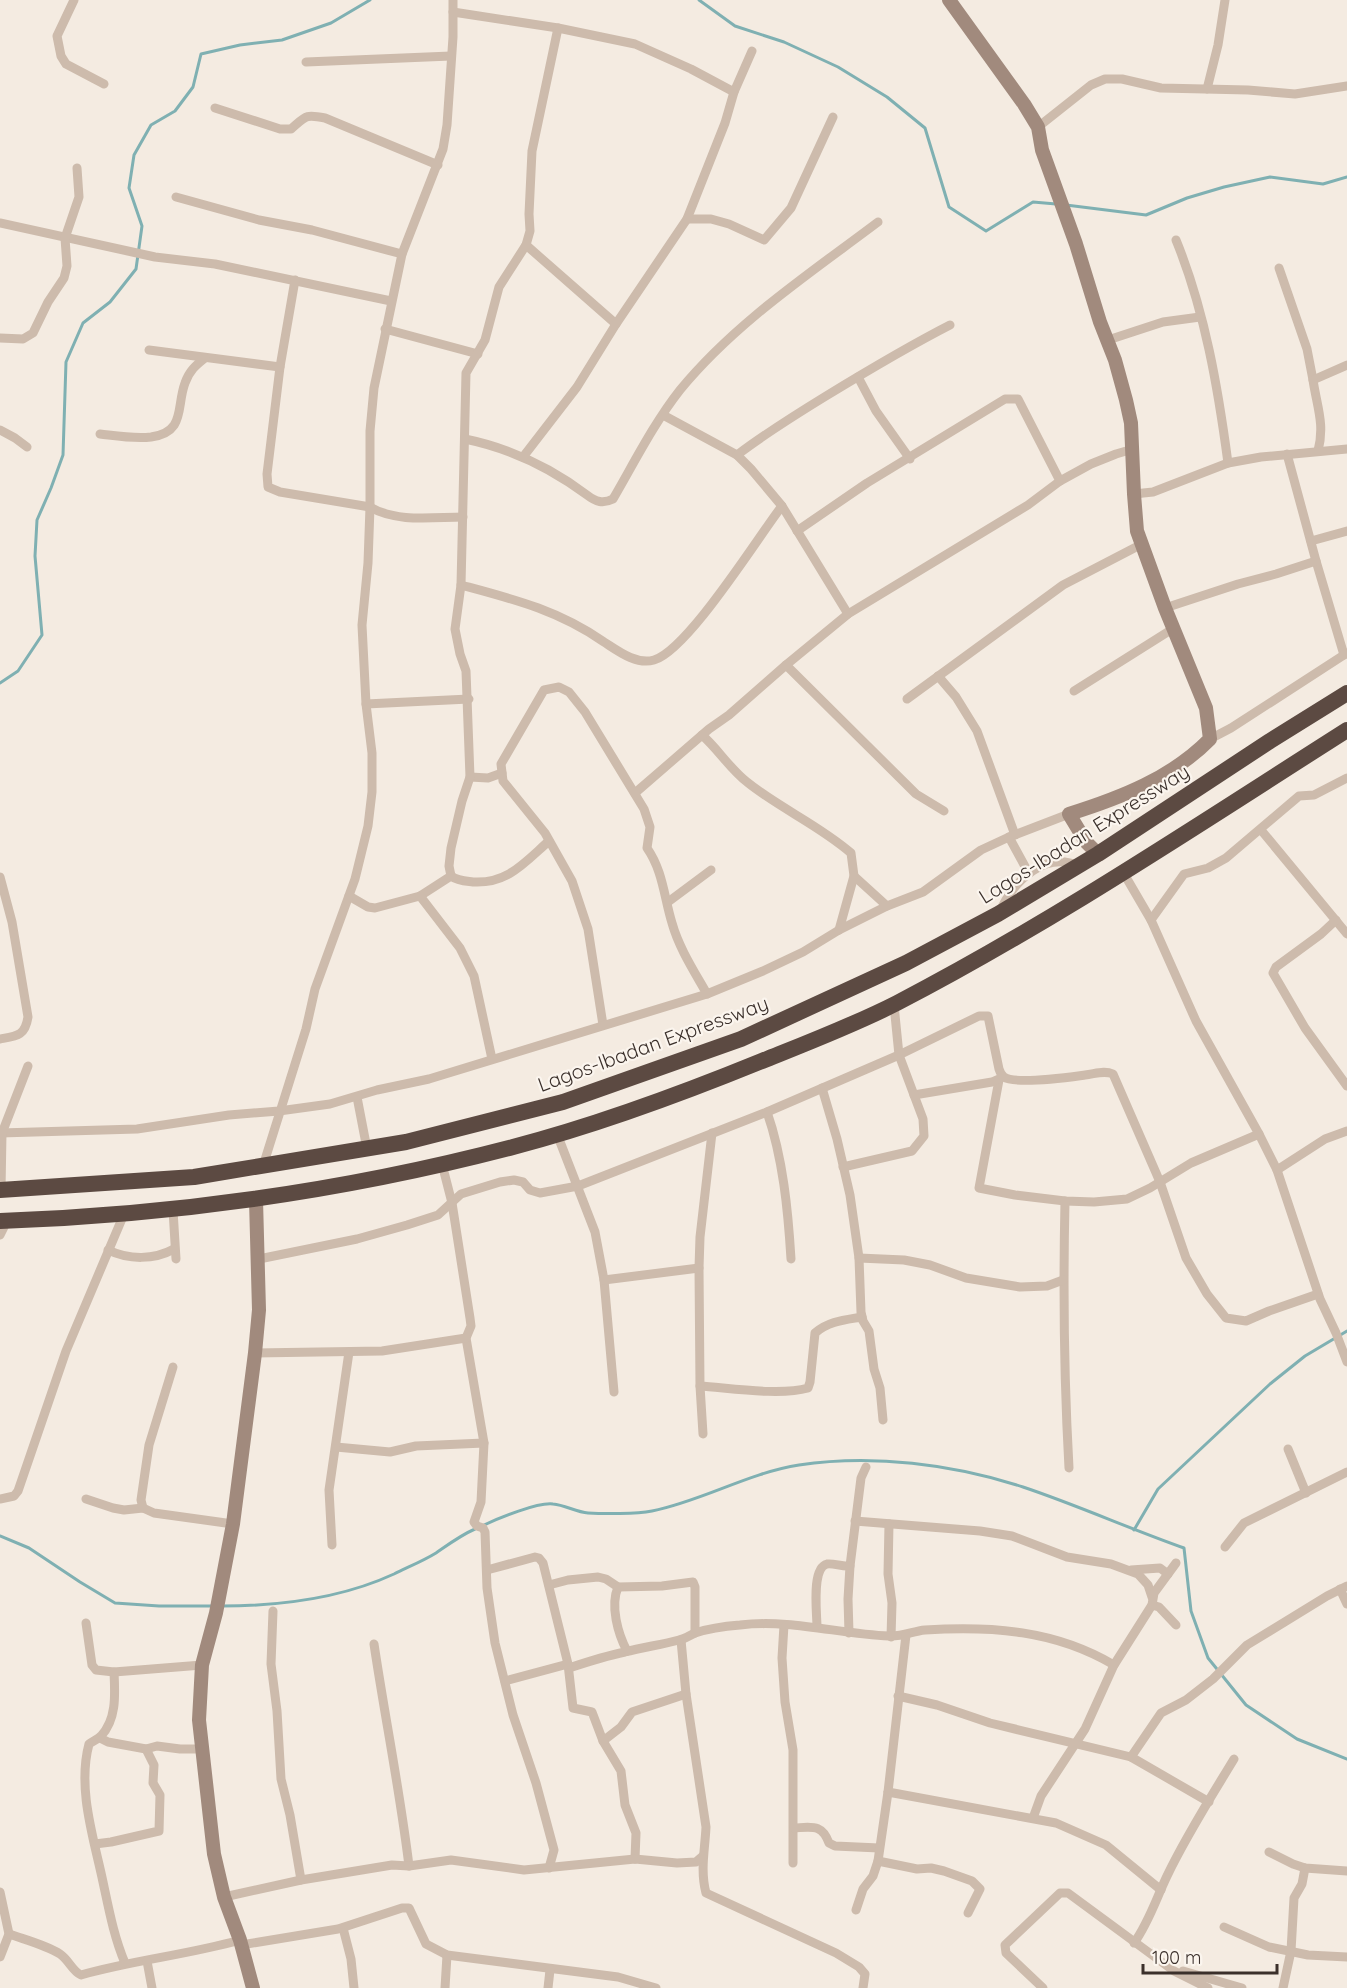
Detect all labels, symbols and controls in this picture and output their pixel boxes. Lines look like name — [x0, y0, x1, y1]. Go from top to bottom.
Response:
street label: Lagos-Ibadan Expressway — [974, 758, 1194, 909]
street label: Lagos-Ibadan Expressway — [534, 990, 772, 1097]
scale bar — [1143, 1937, 1276, 1975]
text: 100 m — [1152, 1946, 1201, 1969]

